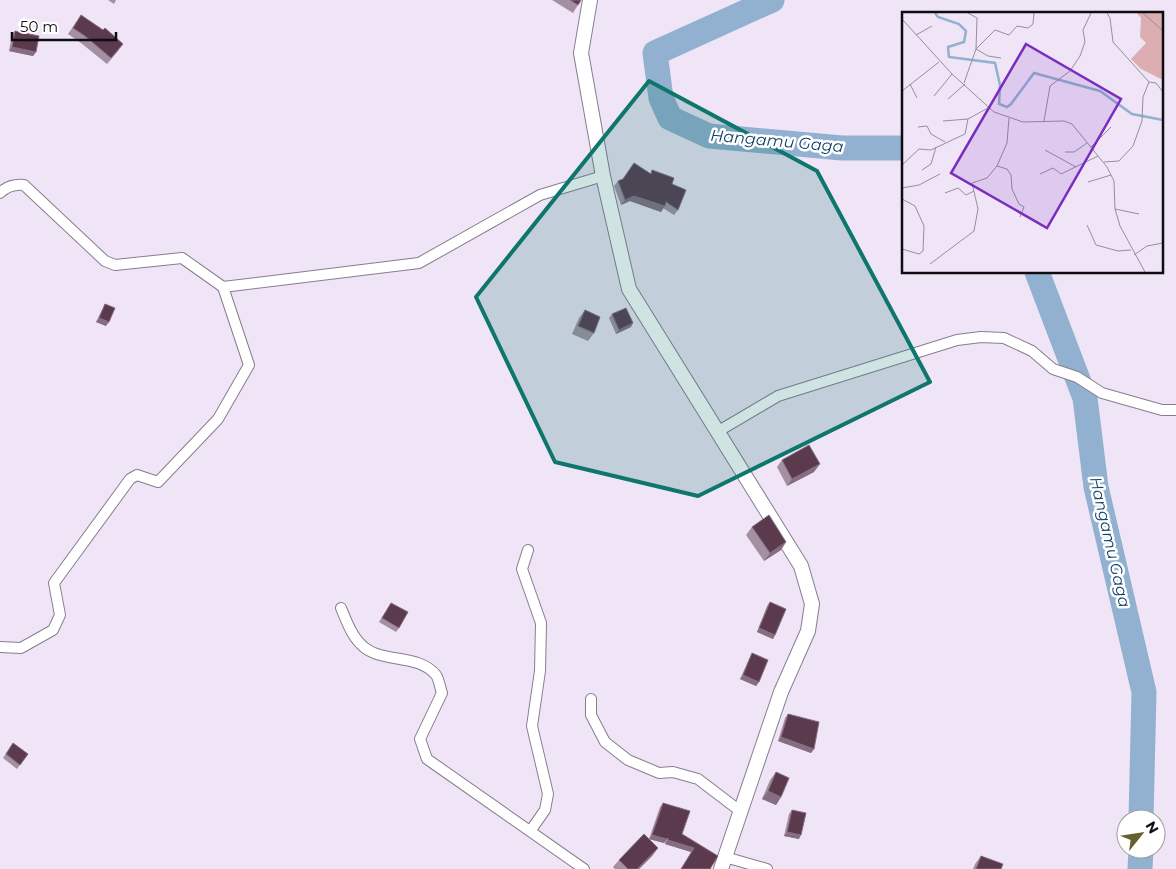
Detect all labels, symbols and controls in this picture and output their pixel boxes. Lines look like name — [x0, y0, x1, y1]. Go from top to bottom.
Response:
scale bar — [12, 10, 116, 42]
inset map — [902, 12, 1164, 274]
text: 50 m — [20, 17, 58, 36]
water label: Hangamu Gaga — [710, 126, 844, 156]
water label: Hangamu Gaga — [1086, 475, 1134, 609]
north arrow — [1116, 809, 1166, 859]
text: N — [1142, 818, 1163, 837]

